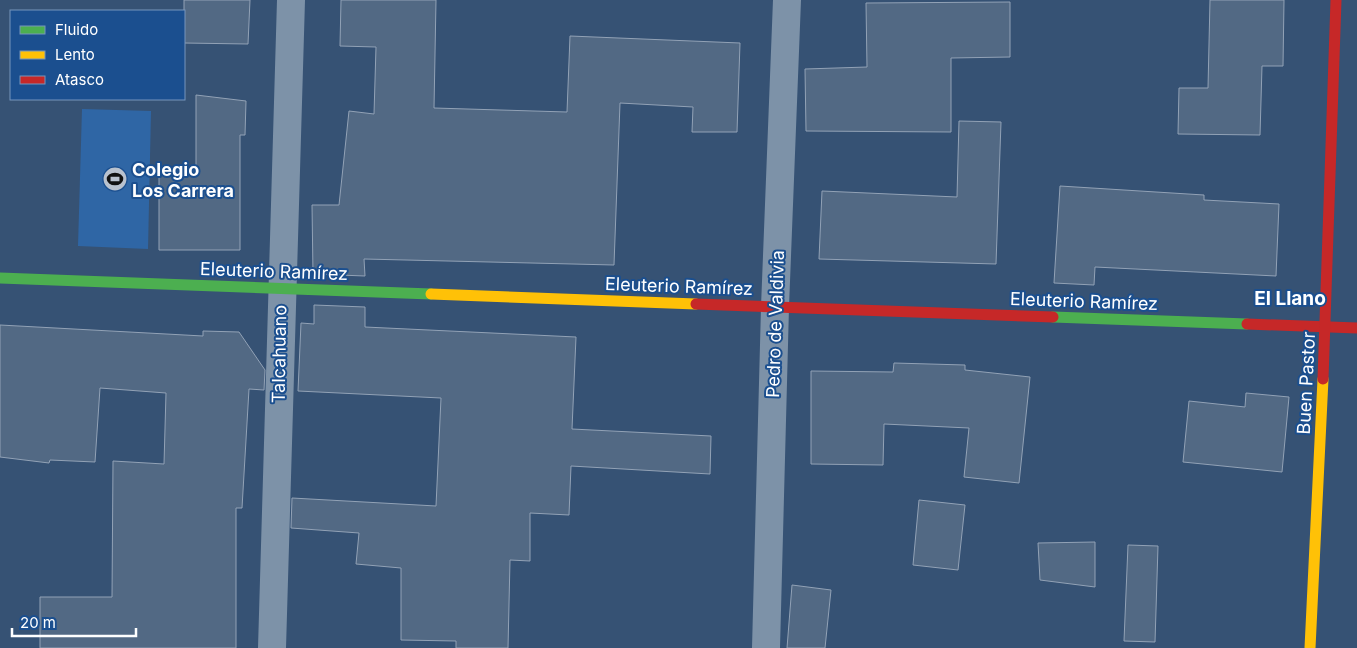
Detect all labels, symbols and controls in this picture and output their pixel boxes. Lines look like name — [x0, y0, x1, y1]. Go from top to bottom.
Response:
legend — [10, 10, 185, 100]
text: Fluido — [55, 20, 98, 39]
text: Lento — [55, 45, 95, 64]
text: Atasco — [55, 70, 104, 89]
place label: Colegio Los Carrera — [132, 159, 234, 201]
sports icon: Colegio Los Carrera — [102, 166, 128, 192]
street label: Pedro de Valdivia — [762, 250, 788, 398]
street label: Eleuterio Ramírez — [200, 258, 348, 284]
street label: Eleuterio Ramírez — [605, 273, 753, 299]
district label: El Llano — [1254, 287, 1326, 310]
street label: Eleuterio Ramírez — [1010, 288, 1158, 314]
street label: Talcahuano — [268, 305, 290, 403]
street label: Buen Pastor — [1293, 331, 1319, 435]
scale bar — [12, 606, 136, 638]
text: 20 m — [20, 613, 56, 632]

